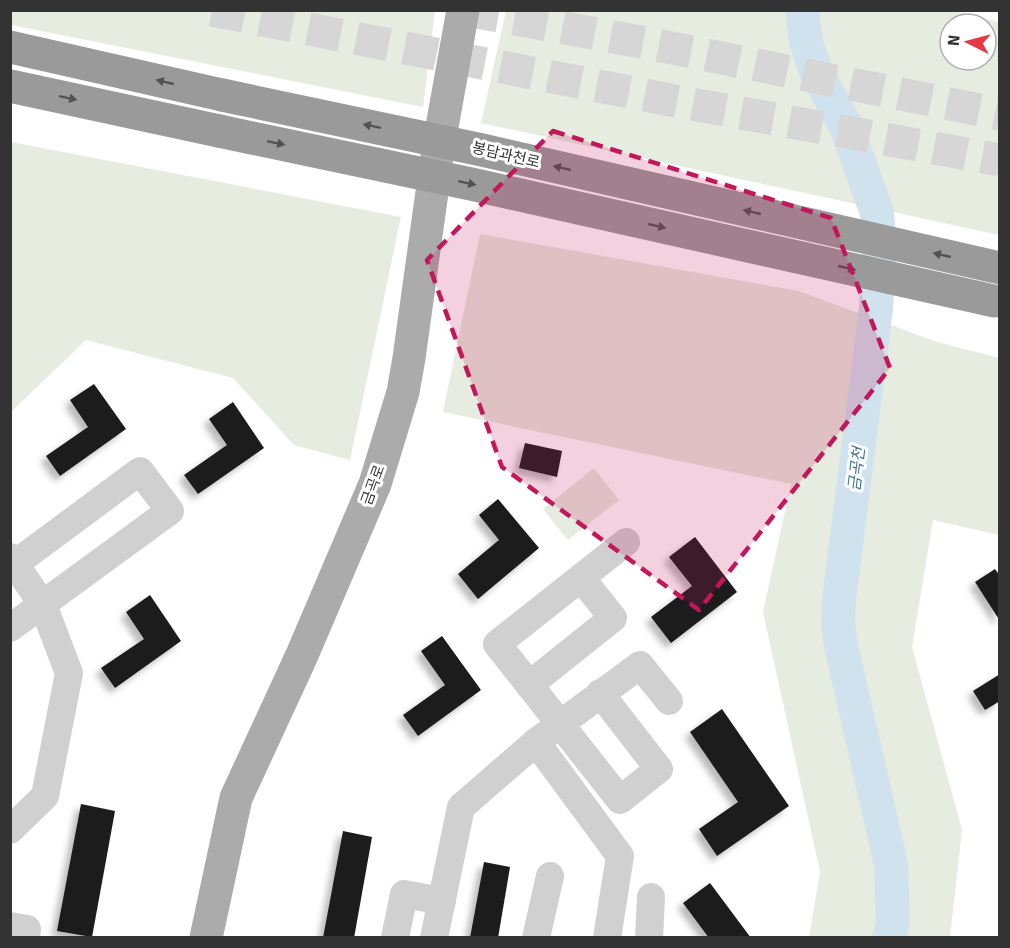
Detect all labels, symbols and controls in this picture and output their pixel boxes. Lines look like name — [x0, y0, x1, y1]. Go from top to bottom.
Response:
north arrow — [938, 12, 998, 72]
text: N — [944, 34, 965, 47]
one-way arrow — [156, 77, 175, 86]
one-way arrow — [58, 94, 77, 103]
one-way arrow — [363, 121, 381, 131]
one-way arrow — [267, 138, 285, 148]
street label: 봉담과천로 — [470, 138, 542, 172]
one-way arrow — [553, 163, 572, 172]
one-way arrow — [457, 179, 476, 188]
one-way arrow — [743, 206, 762, 216]
one-way arrow — [648, 221, 666, 231]
one-way arrow — [933, 250, 952, 259]
one-way arrow — [838, 264, 857, 273]
water label: 금곡천 — [844, 444, 870, 492]
street label: 금곡로 — [357, 462, 389, 508]

